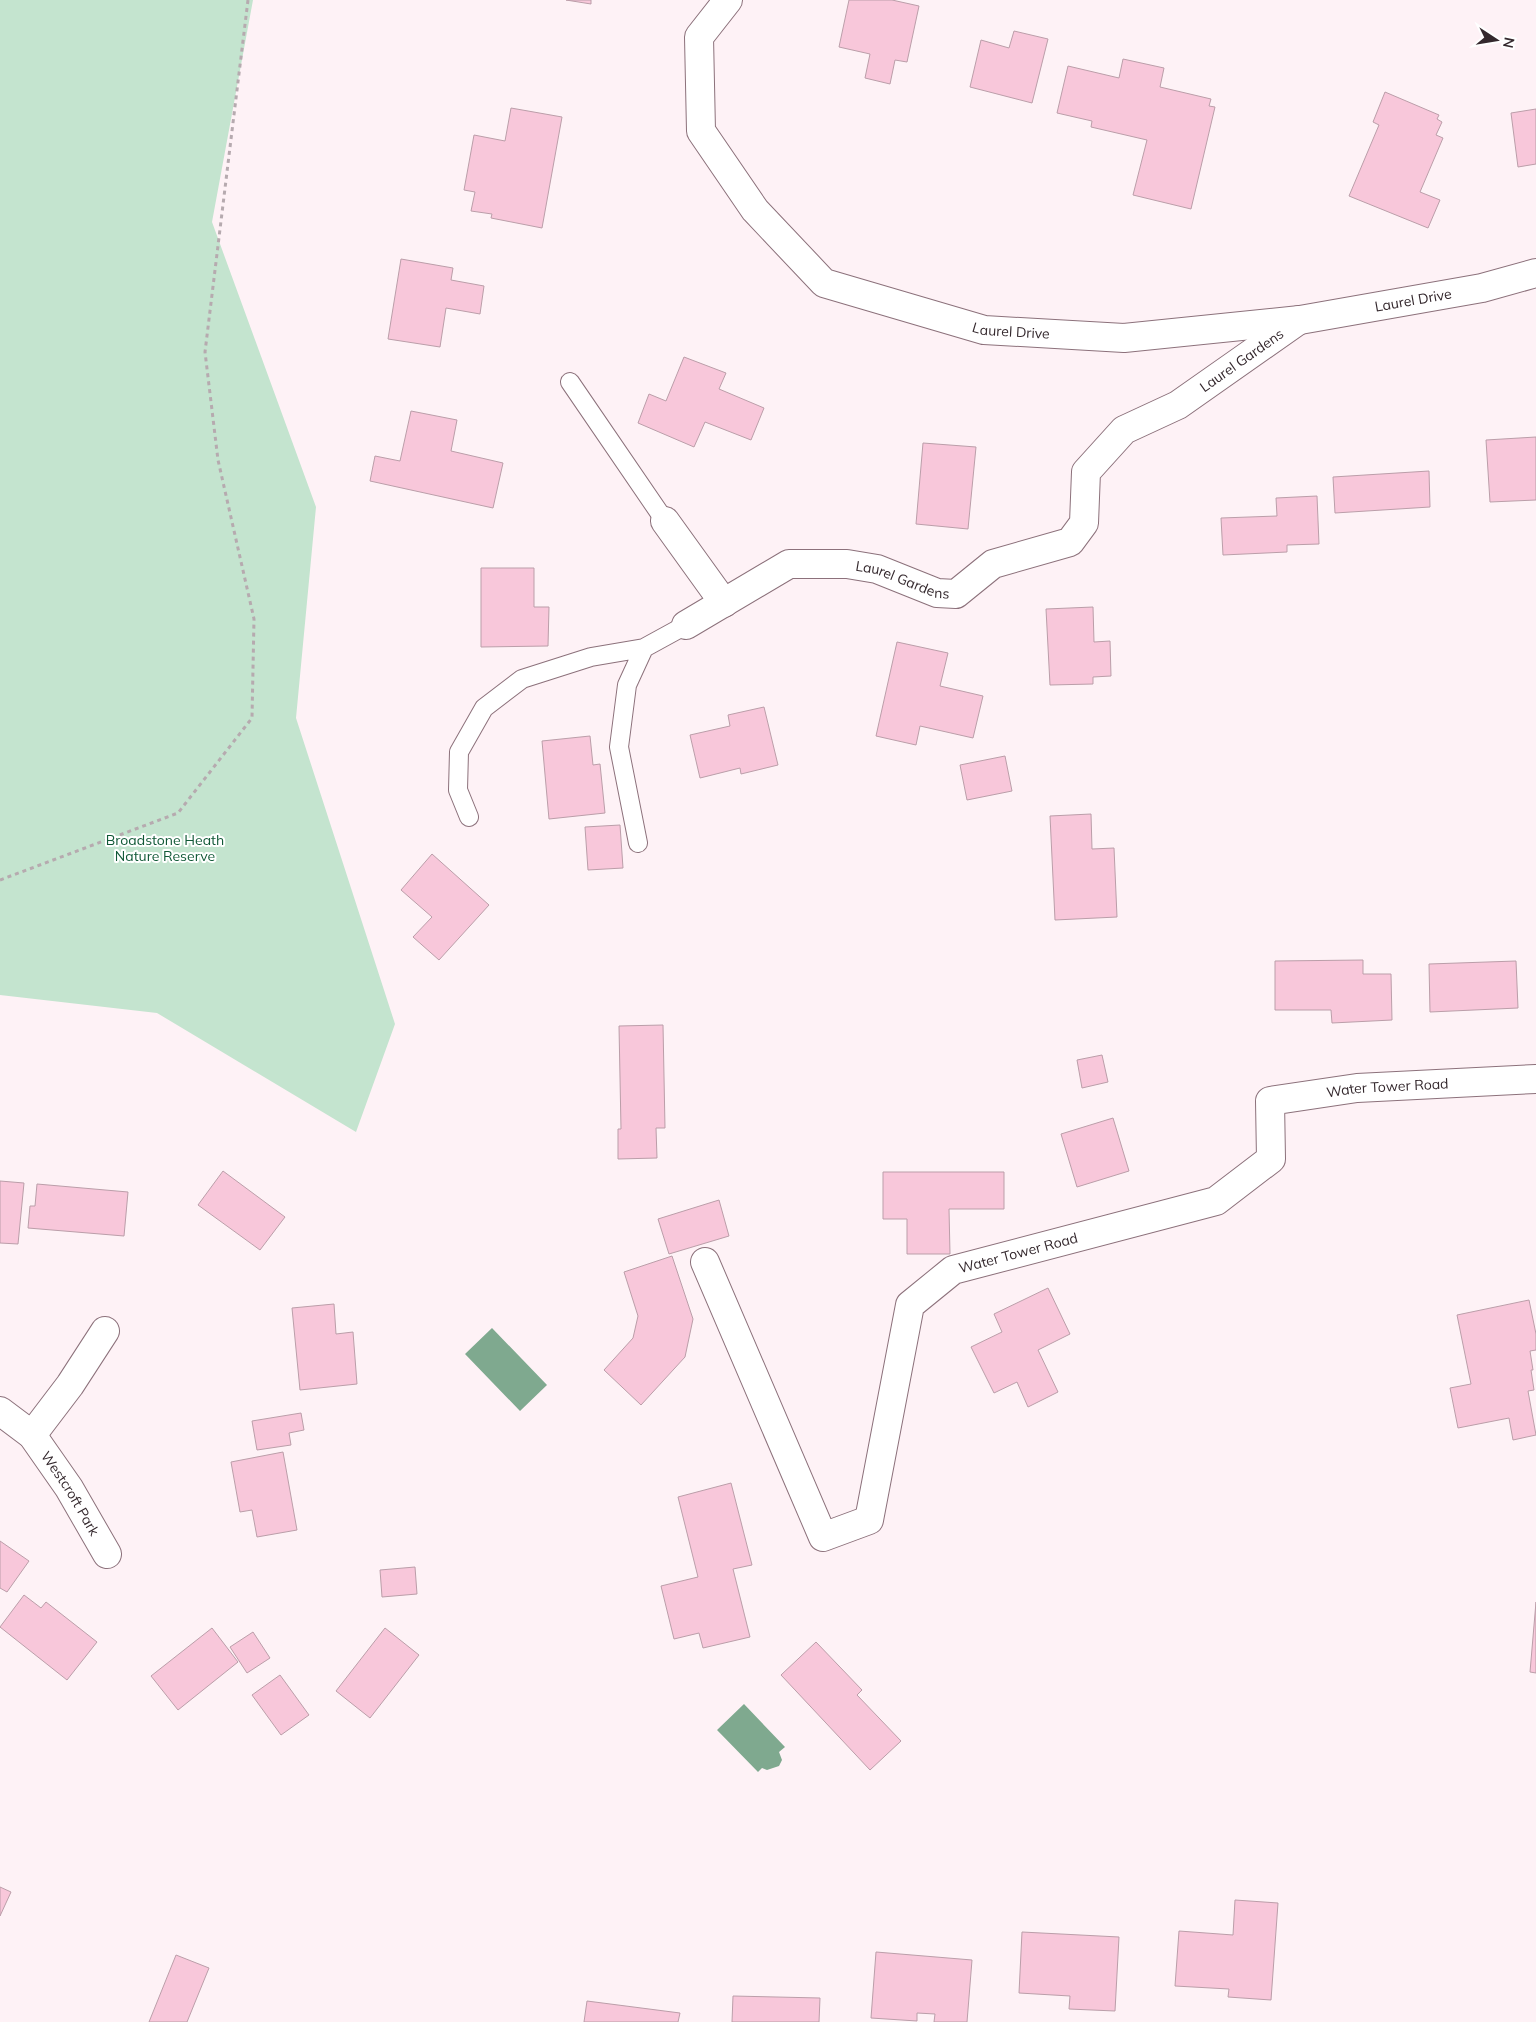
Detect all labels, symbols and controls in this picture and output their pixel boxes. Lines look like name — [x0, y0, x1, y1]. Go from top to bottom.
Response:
north arrow — [1471, 15, 1521, 65]
text: N — [1499, 36, 1519, 50]
street label: Laurel Drive — [1373, 285, 1453, 316]
street label: Laurel Drive — [970, 318, 1050, 343]
street label: Laurel Gardens — [1196, 325, 1287, 396]
street label: Laurel Gardens — [854, 557, 950, 603]
park label: Broadstone Heath Nature Reserve — [106, 831, 224, 865]
street label: Water Tower Road — [1325, 1074, 1449, 1101]
street label: Water Tower Road — [957, 1229, 1080, 1277]
street label: Westcroft Park — [37, 1448, 104, 1540]

